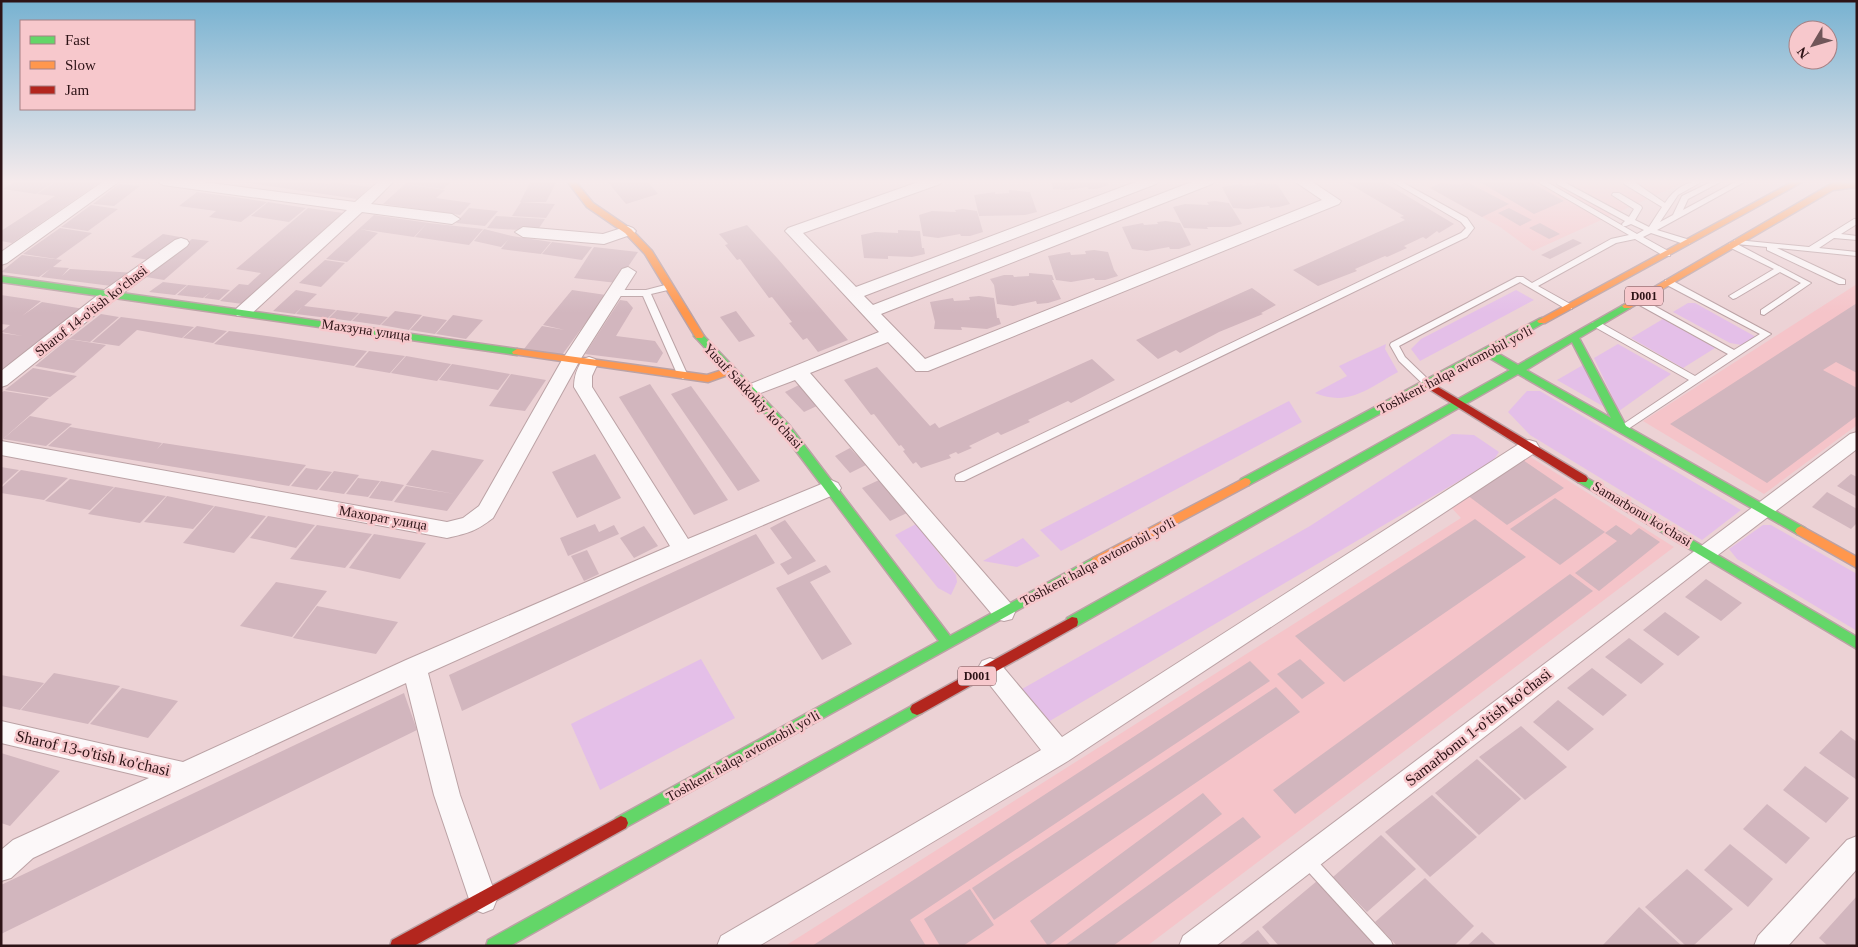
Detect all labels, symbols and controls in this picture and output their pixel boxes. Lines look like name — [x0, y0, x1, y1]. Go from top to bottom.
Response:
legend — [20, 20, 195, 110]
north arrow — [1788, 20, 1838, 70]
text: Fast — [65, 32, 91, 48]
text: N — [1794, 44, 1812, 61]
text: Slow — [65, 57, 96, 73]
text: Jam — [65, 82, 89, 98]
street label: Sharof 14-o'tish ko'chasi — [32, 263, 150, 359]
road number: D001 — [1625, 286, 1663, 306]
street label: Махзуна улица — [321, 316, 412, 344]
street label: Toshkent halqa avtomobil yo'li — [1375, 323, 1535, 417]
street label: Yusuf Sakkokiy ko'chasi — [701, 340, 806, 452]
street label: Samarbonu ko'chasi — [1590, 479, 1694, 549]
street label: Махорат улица — [338, 503, 429, 533]
street label: Toshkent halqa avtomobil yo'li — [1018, 515, 1178, 609]
street label: Samarbonu 1-o'tish ko'chasi — [1402, 665, 1555, 789]
road number: D001 — [958, 666, 996, 686]
street label: Toshkent halqa avtomobil yo'li — [664, 707, 822, 805]
street label: Sharof 13-o'tish ko'chasi — [14, 727, 172, 779]

